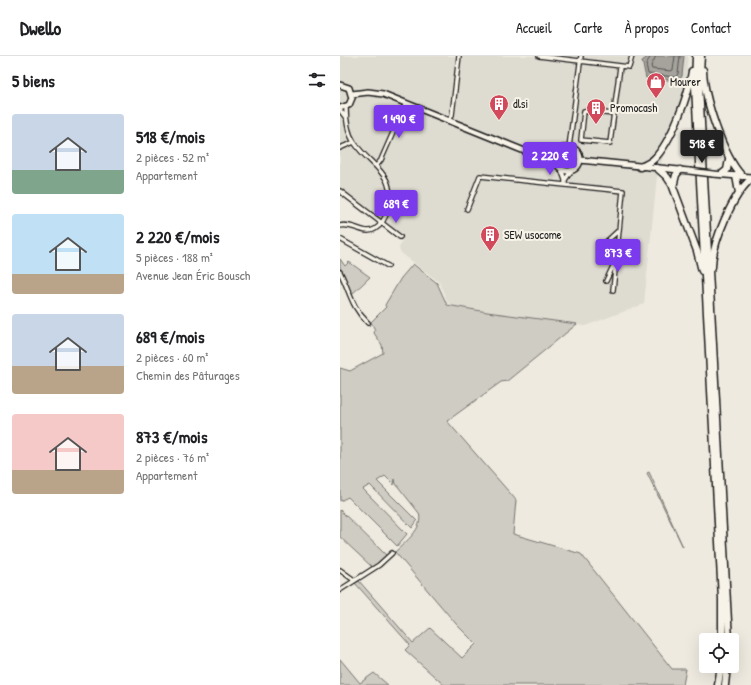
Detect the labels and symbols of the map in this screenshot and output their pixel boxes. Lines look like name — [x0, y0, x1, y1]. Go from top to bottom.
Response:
shop icon: Mourer — [645, 71, 667, 99]
place label: Mourer — [670, 73, 701, 90]
building icon: dlsi — [488, 93, 510, 121]
place label: dlsi — [513, 95, 528, 112]
building icon: Promocash — [585, 97, 607, 125]
place label: Promocash — [610, 99, 657, 116]
pin: 1 490 € — [362, 105, 436, 139]
pin: 518 € — [674, 130, 730, 164]
pin: 2 220 € — [513, 142, 587, 176]
pin: 689 € — [368, 190, 424, 224]
building icon: SEW usocome — [479, 224, 501, 252]
place label: SEW usocome — [504, 226, 562, 243]
pin: 873 € — [590, 239, 646, 273]

